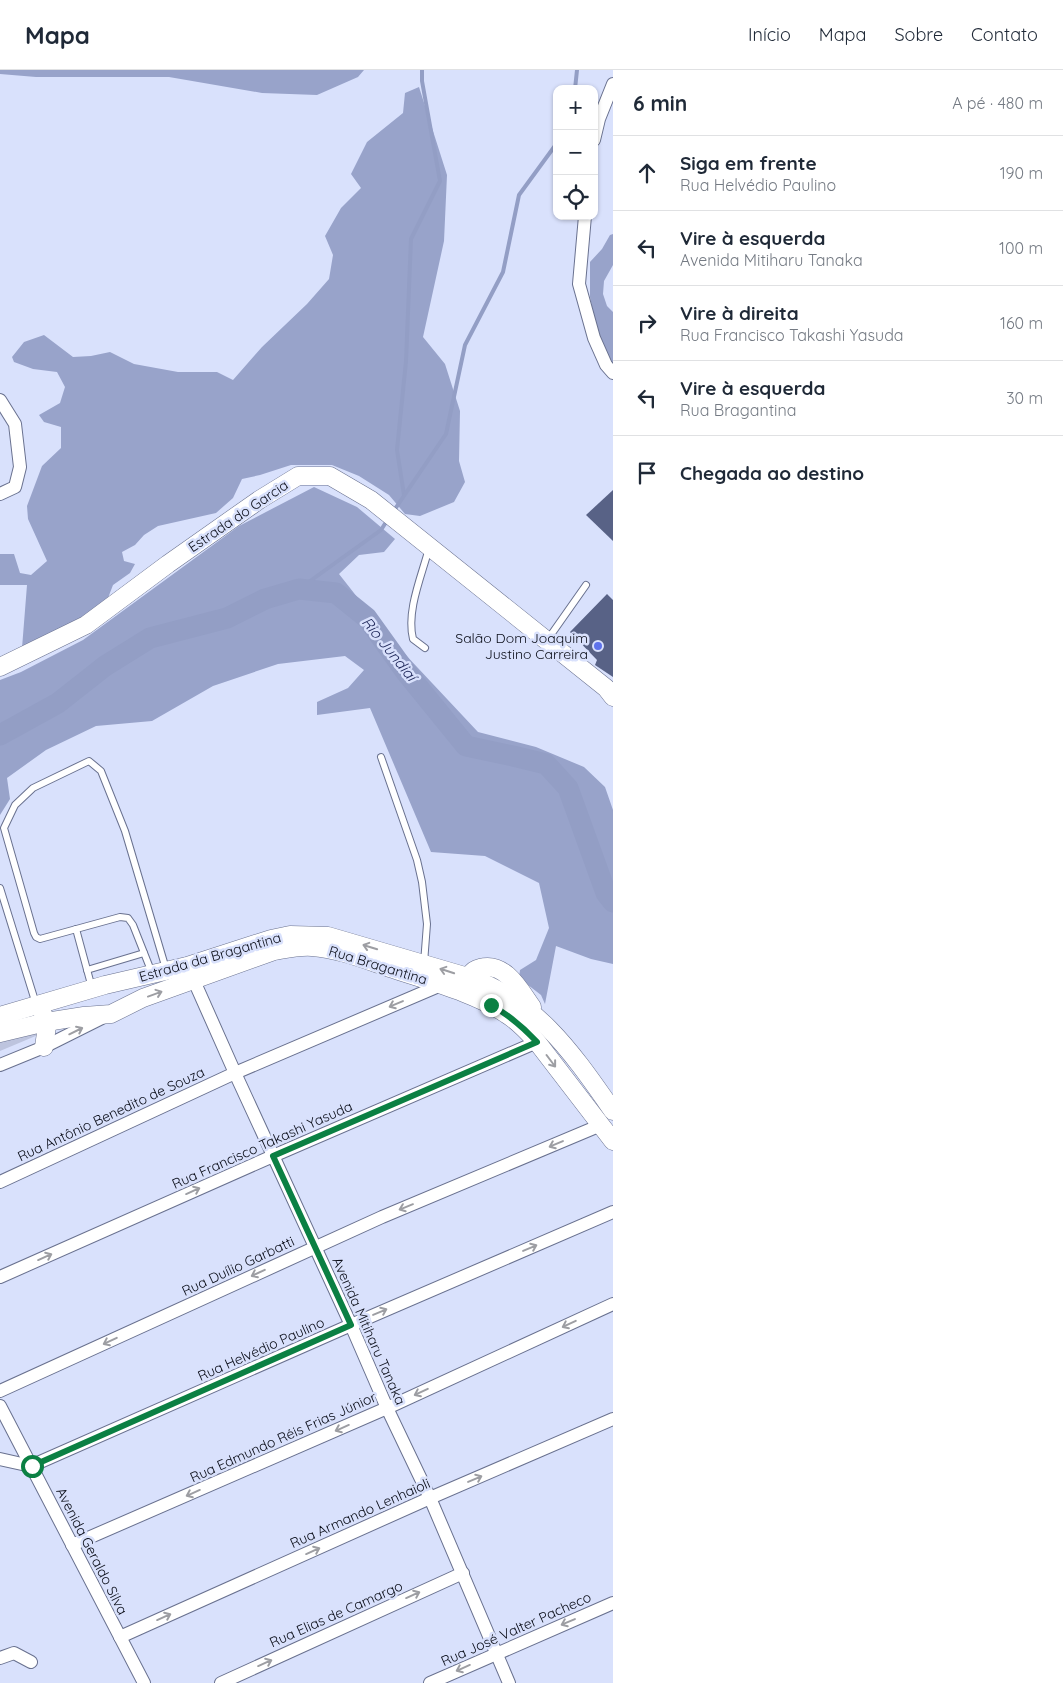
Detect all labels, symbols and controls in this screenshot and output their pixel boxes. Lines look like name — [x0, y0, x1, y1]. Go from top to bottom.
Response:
text: Mapa — [25, 20, 90, 50]
text: Início — [748, 23, 791, 46]
text: Mapa — [819, 23, 866, 46]
text: Sobre — [894, 23, 943, 46]
text: Contato — [971, 23, 1038, 46]
map controls — [553, 85, 598, 220]
button: + — [553, 85, 598, 130]
text: 6 min — [633, 90, 687, 116]
text: A pé · 480 m — [952, 93, 1043, 113]
button: − — [553, 130, 598, 175]
text: Siga em frente — [680, 151, 817, 175]
icon: ahead — [633, 159, 661, 187]
text: 190 m — [1000, 163, 1043, 183]
button: locate — [553, 175, 598, 220]
text: Rua Helvédio Paulino — [680, 175, 836, 195]
text: Vire à esquerda — [680, 226, 825, 250]
icon: left — [633, 234, 661, 262]
text: 100 m — [999, 238, 1043, 258]
text: Avenida Mitiharu Tanaka — [680, 250, 863, 270]
text: Vire à direita — [680, 301, 799, 325]
icon: right — [633, 309, 661, 337]
text: 160 m — [1000, 313, 1043, 333]
text: Rua Francisco Takashi Yasuda — [680, 325, 904, 345]
text: Vire à esquerda — [680, 376, 825, 400]
icon: left — [633, 384, 661, 412]
text: 30 m — [1006, 388, 1043, 408]
text: Rua Bragantina — [680, 400, 796, 420]
icon: arrive — [633, 459, 661, 487]
text: Chegada ao destino — [680, 461, 864, 485]
street label: Estrada do Garcia — [185, 476, 291, 556]
water label: Rio Jundiaí — [358, 613, 423, 687]
place label: Salão Dom Joaquim Justino Carreira — [455, 629, 588, 663]
marker: Salão Dom Joaquim Justino Carreira — [592, 640, 604, 652]
street label: Estrada da Bragantina — [137, 928, 283, 986]
street label: Rua Bragantina — [327, 941, 429, 989]
one-way arrow — [363, 942, 379, 952]
one-way arrow — [440, 965, 456, 975]
one-way arrow — [147, 989, 162, 998]
route end — [480, 994, 503, 1017]
one-way arrow — [389, 1000, 404, 1010]
one-way arrow — [69, 1026, 84, 1036]
one-way arrow — [546, 1054, 557, 1067]
street label: Rua Antônio Benedito de Souza — [15, 1063, 207, 1165]
street label: Rua Francisco Takashi Yasuda — [169, 1097, 355, 1193]
one-way arrow — [549, 1139, 564, 1149]
one-way arrow — [185, 1186, 200, 1196]
one-way arrow — [399, 1203, 414, 1213]
street label: Rua Duílio Garbatti — [179, 1232, 297, 1300]
one-way arrow — [522, 1243, 537, 1253]
one-way arrow — [37, 1251, 52, 1261]
street label: Avenida Mitiharu Tanaka — [328, 1254, 410, 1408]
one-way arrow — [251, 1269, 266, 1279]
one-way arrow — [372, 1307, 387, 1317]
street label: Rua Helvédio Paulino — [195, 1313, 327, 1385]
one-way arrow — [562, 1320, 577, 1329]
one-way arrow — [103, 1337, 118, 1346]
street label: Rua Edmundo Réis Frias Júnior — [187, 1387, 379, 1486]
one-way arrow — [414, 1388, 429, 1398]
one-way arrow — [335, 1423, 350, 1433]
route start — [21, 1455, 44, 1478]
one-way arrow — [467, 1473, 482, 1483]
street label: Rua Armando Lenhaioli — [287, 1474, 433, 1552]
street label: Avenida Geraldo Silva — [52, 1484, 132, 1618]
one-way arrow — [186, 1488, 201, 1498]
one-way arrow — [305, 1545, 320, 1555]
street label: Rua Elias de Camargo — [267, 1577, 405, 1651]
street label: Rua José Valter Pacheco — [438, 1588, 594, 1670]
one-way arrow — [405, 1590, 420, 1600]
one-way arrow — [156, 1612, 171, 1621]
one-way arrow — [561, 1617, 576, 1627]
one-way arrow — [257, 1657, 272, 1667]
one-way arrow — [456, 1664, 471, 1673]

